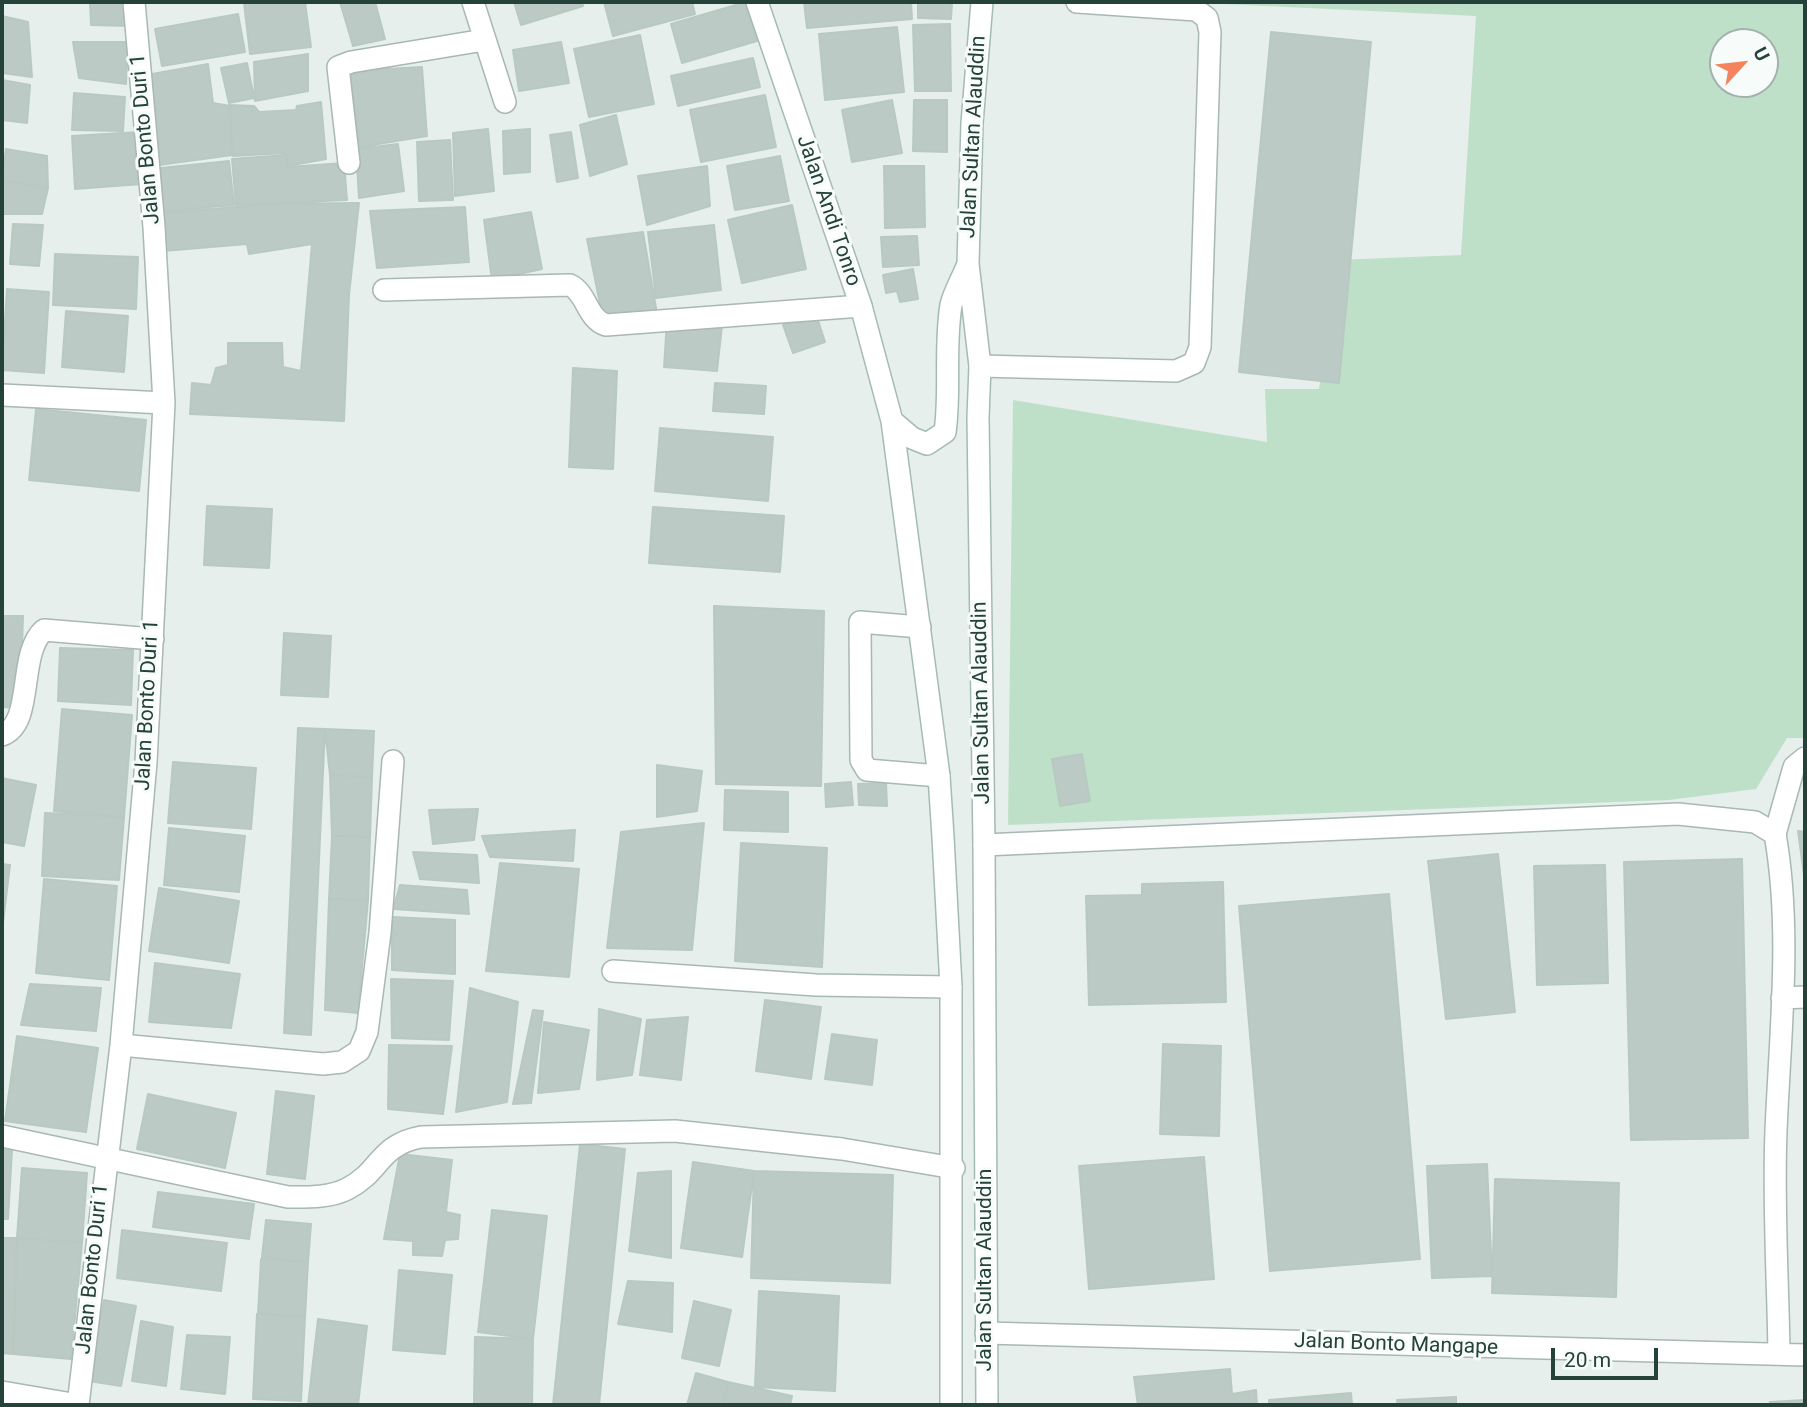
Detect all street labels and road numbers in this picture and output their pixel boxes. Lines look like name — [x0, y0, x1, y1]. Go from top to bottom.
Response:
street label: Jalan Sultan Alauddin — [956, 35, 992, 239]
street label: Jalan Bonto Duri 1 — [126, 53, 166, 225]
street label: Jalan Andi Tonro — [790, 132, 866, 290]
street label: Jalan Sultan Alauddin — [968, 601, 996, 805]
street label: Jalan Bonto Duri 1 — [131, 619, 165, 791]
street label: Jalan Sultan Alauddin — [973, 1169, 999, 1371]
street label: Jalan Bonto Duri 1 — [72, 1182, 114, 1356]
street label: Jalan Bonto Mangape — [1293, 1329, 1499, 1361]

